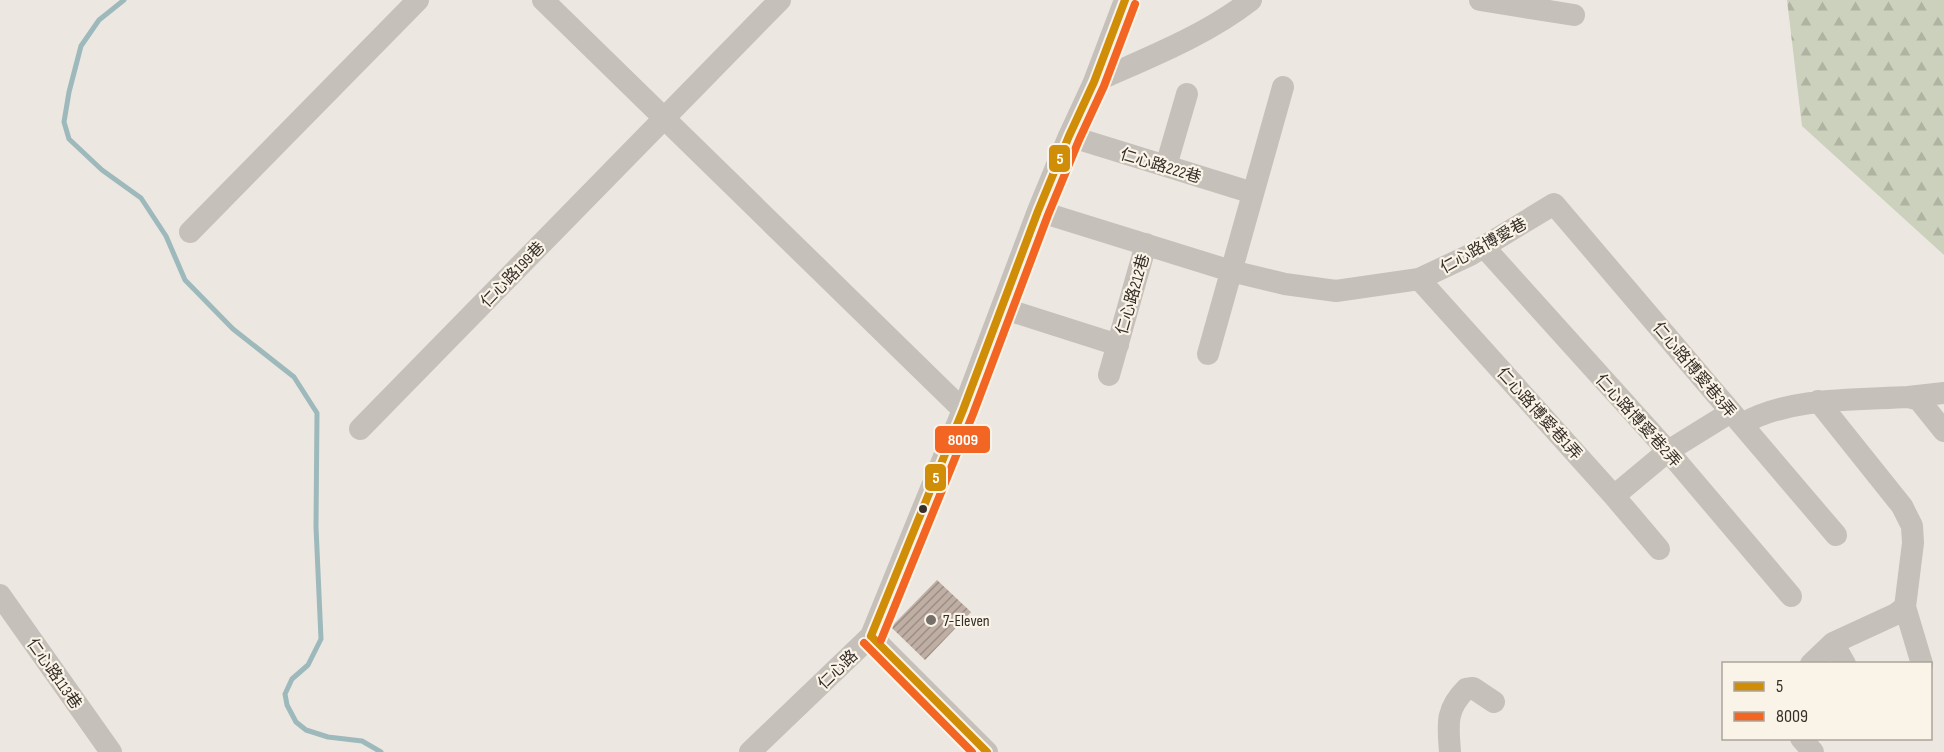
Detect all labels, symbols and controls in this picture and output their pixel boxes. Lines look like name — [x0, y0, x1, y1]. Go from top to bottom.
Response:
line badge: 5 — [1048, 144, 1071, 173]
street label: 仁心路222巷 — [1118, 145, 1203, 188]
text: 5 — [1056, 150, 1064, 169]
street label: 仁心路博愛巷 — [1437, 215, 1530, 278]
street label: 仁心路199巷 — [477, 238, 549, 312]
street label: 仁心路212巷 — [1113, 252, 1154, 337]
street label: 仁心路博愛巷3弄 — [1648, 318, 1739, 422]
street label: 仁心路博愛巷1弄 — [1492, 364, 1585, 464]
street label: 仁心路博愛巷2弄 — [1591, 371, 1685, 471]
line badge: 8009 — [934, 425, 991, 454]
text: 8009 — [948, 431, 978, 450]
line badge: 5 — [924, 463, 947, 492]
text: 5 — [932, 469, 940, 488]
unlabelled marker — [917, 503, 929, 515]
place label: 7-Eleven — [943, 612, 990, 631]
marker: 7-Eleven — [924, 613, 938, 627]
street label: 仁心路113巷 — [22, 635, 85, 713]
street label: 仁心路 — [814, 647, 862, 694]
legend — [1722, 662, 1932, 740]
text: 5 — [1776, 676, 1783, 697]
text: 8009 — [1776, 706, 1808, 727]

